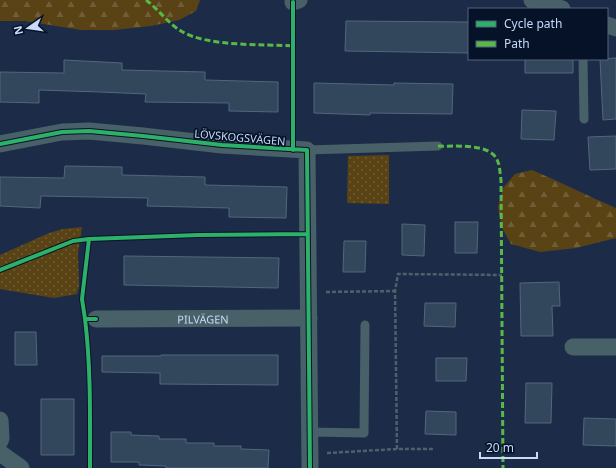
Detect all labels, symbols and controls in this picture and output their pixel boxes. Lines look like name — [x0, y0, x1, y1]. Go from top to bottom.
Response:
north arrow — [8, 8, 48, 48]
legend — [468, 8, 608, 60]
text: Cycle path — [504, 15, 562, 32]
text: N — [9, 24, 26, 36]
text: Path — [504, 35, 530, 52]
street label: LÖVSKOGSVÄGEN — [194, 126, 286, 148]
street label: PILVÄGEN — [177, 311, 229, 326]
scale bar — [480, 434, 537, 460]
text: 20 m — [486, 439, 514, 456]

